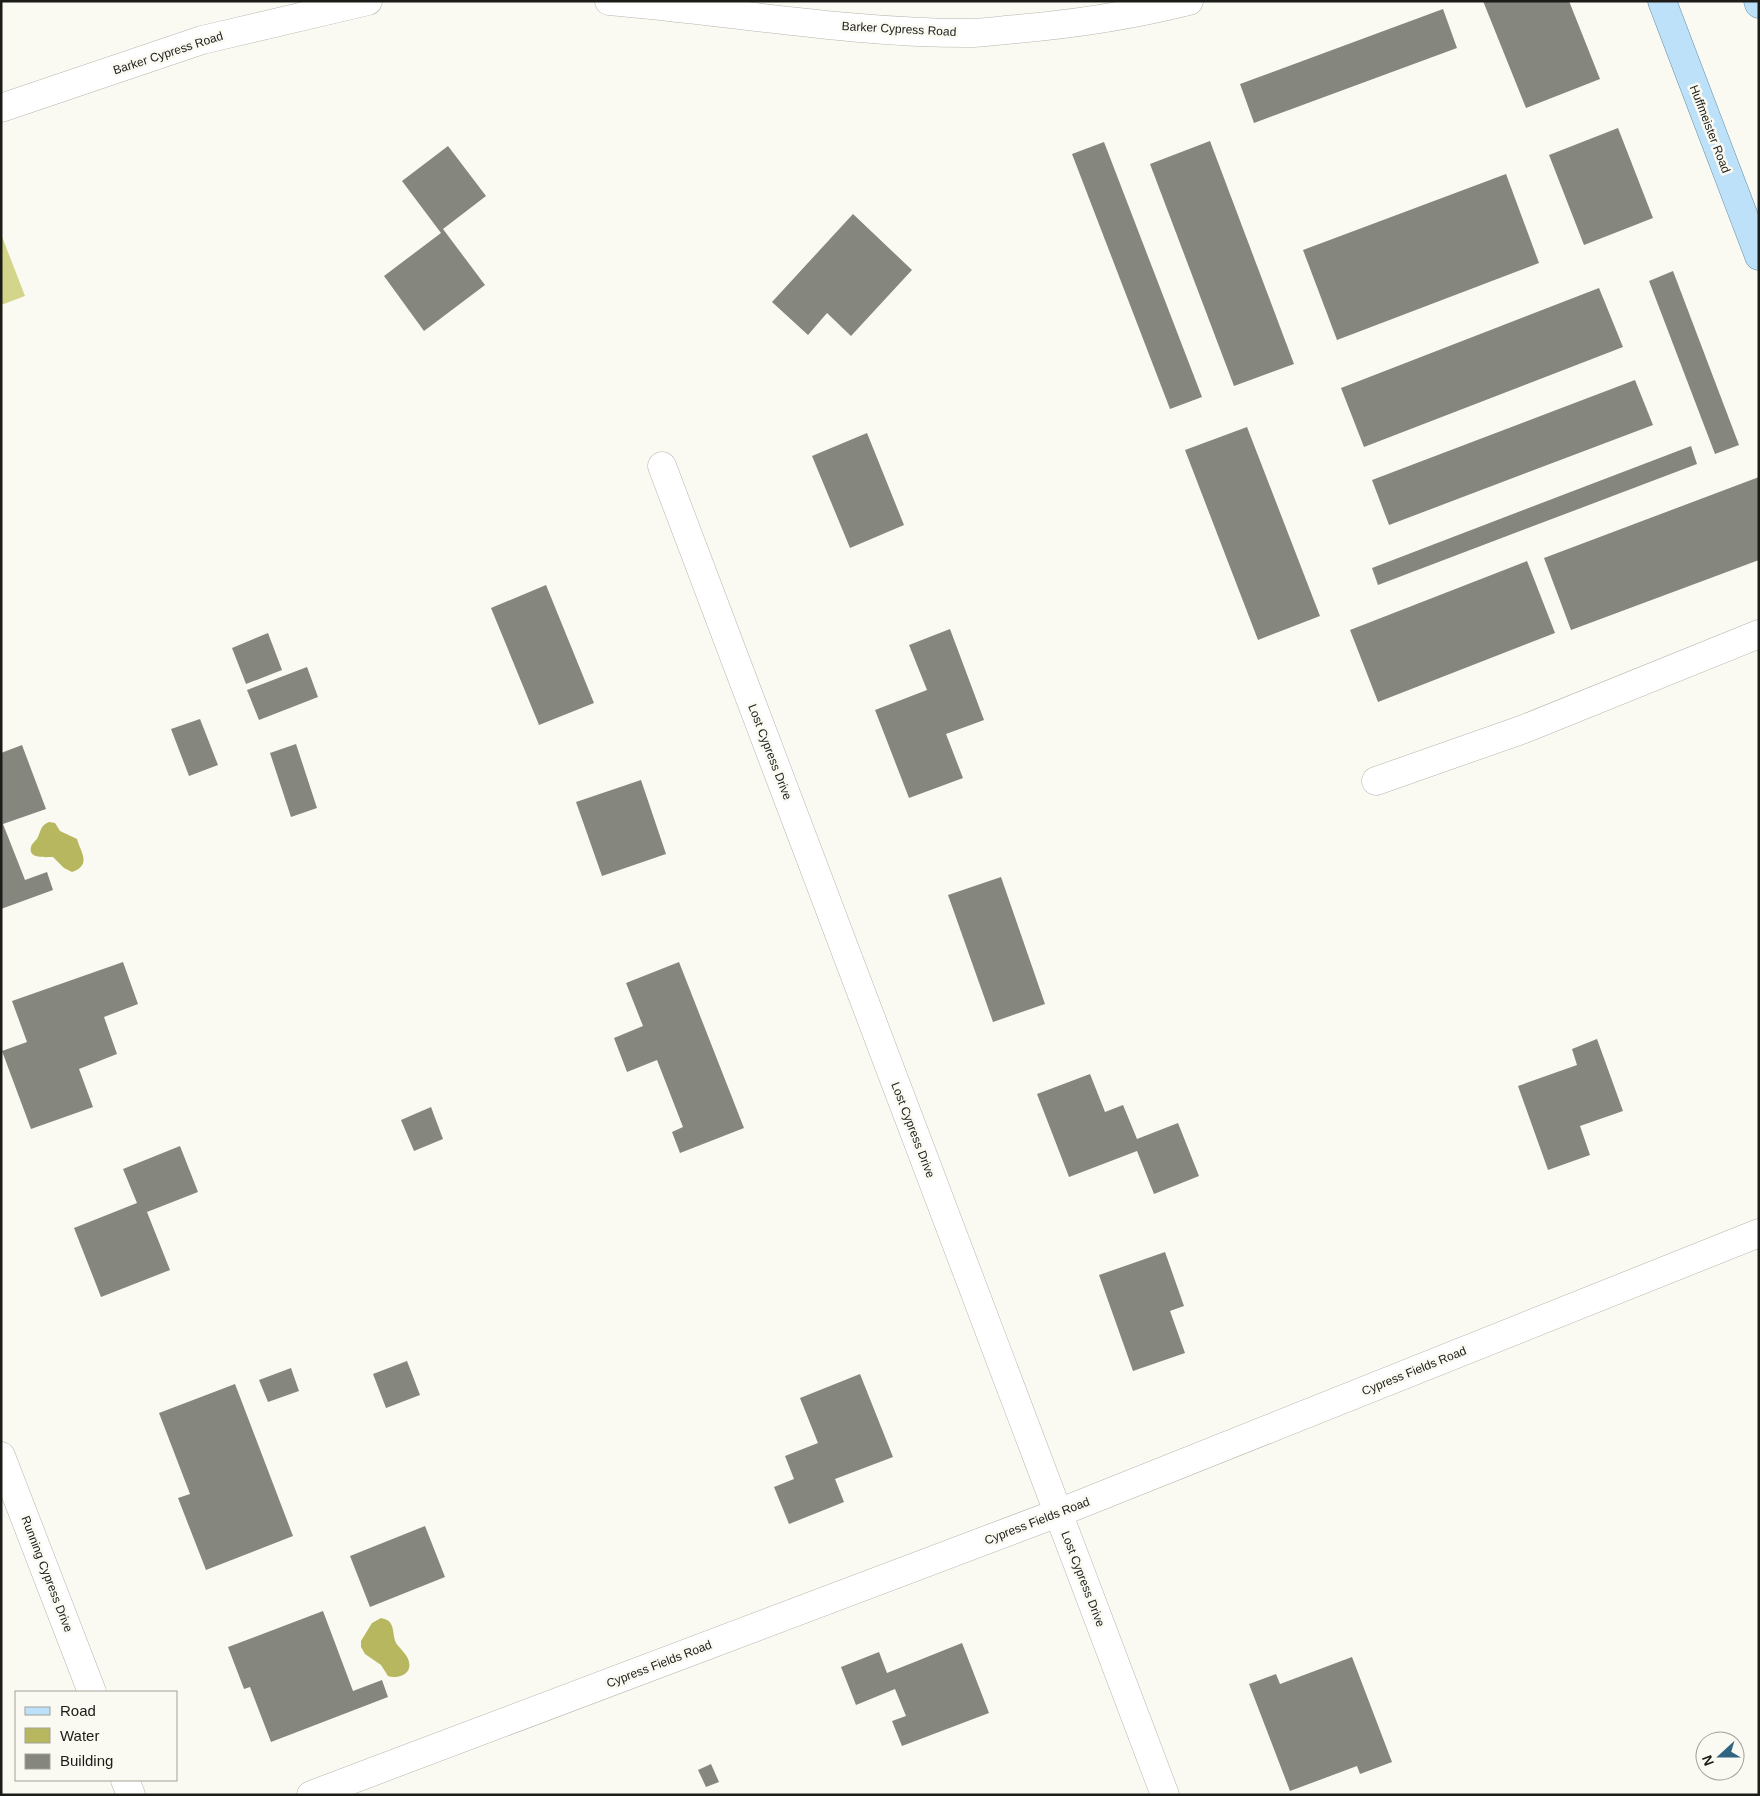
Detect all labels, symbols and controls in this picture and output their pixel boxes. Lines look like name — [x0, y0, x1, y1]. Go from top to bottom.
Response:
street label: Barker Cypress Road — [841, 19, 957, 39]
street label: Barker Cypress Road — [111, 29, 225, 77]
street label: Huffmeister Road — [1687, 83, 1733, 175]
street label: Lost Cypress Drive — [745, 702, 795, 802]
street label: Lost Cypress Drive — [888, 1080, 938, 1180]
street label: Cypress Fields Road — [1360, 1344, 1468, 1398]
street label: Cypress Fields Road — [983, 1495, 1091, 1547]
street label: Running Cypress Drive — [18, 1514, 76, 1634]
street label: Lost Cypress Drive — [1058, 1529, 1108, 1629]
street label: Cypress Fields Road — [605, 1638, 713, 1690]
legend — [15, 1691, 178, 1781]
text: Road — [60, 1702, 96, 1719]
text: Water — [60, 1727, 99, 1744]
north arrow — [1695, 1731, 1745, 1781]
text: Building — [60, 1752, 113, 1769]
text: N — [1699, 1753, 1717, 1768]

